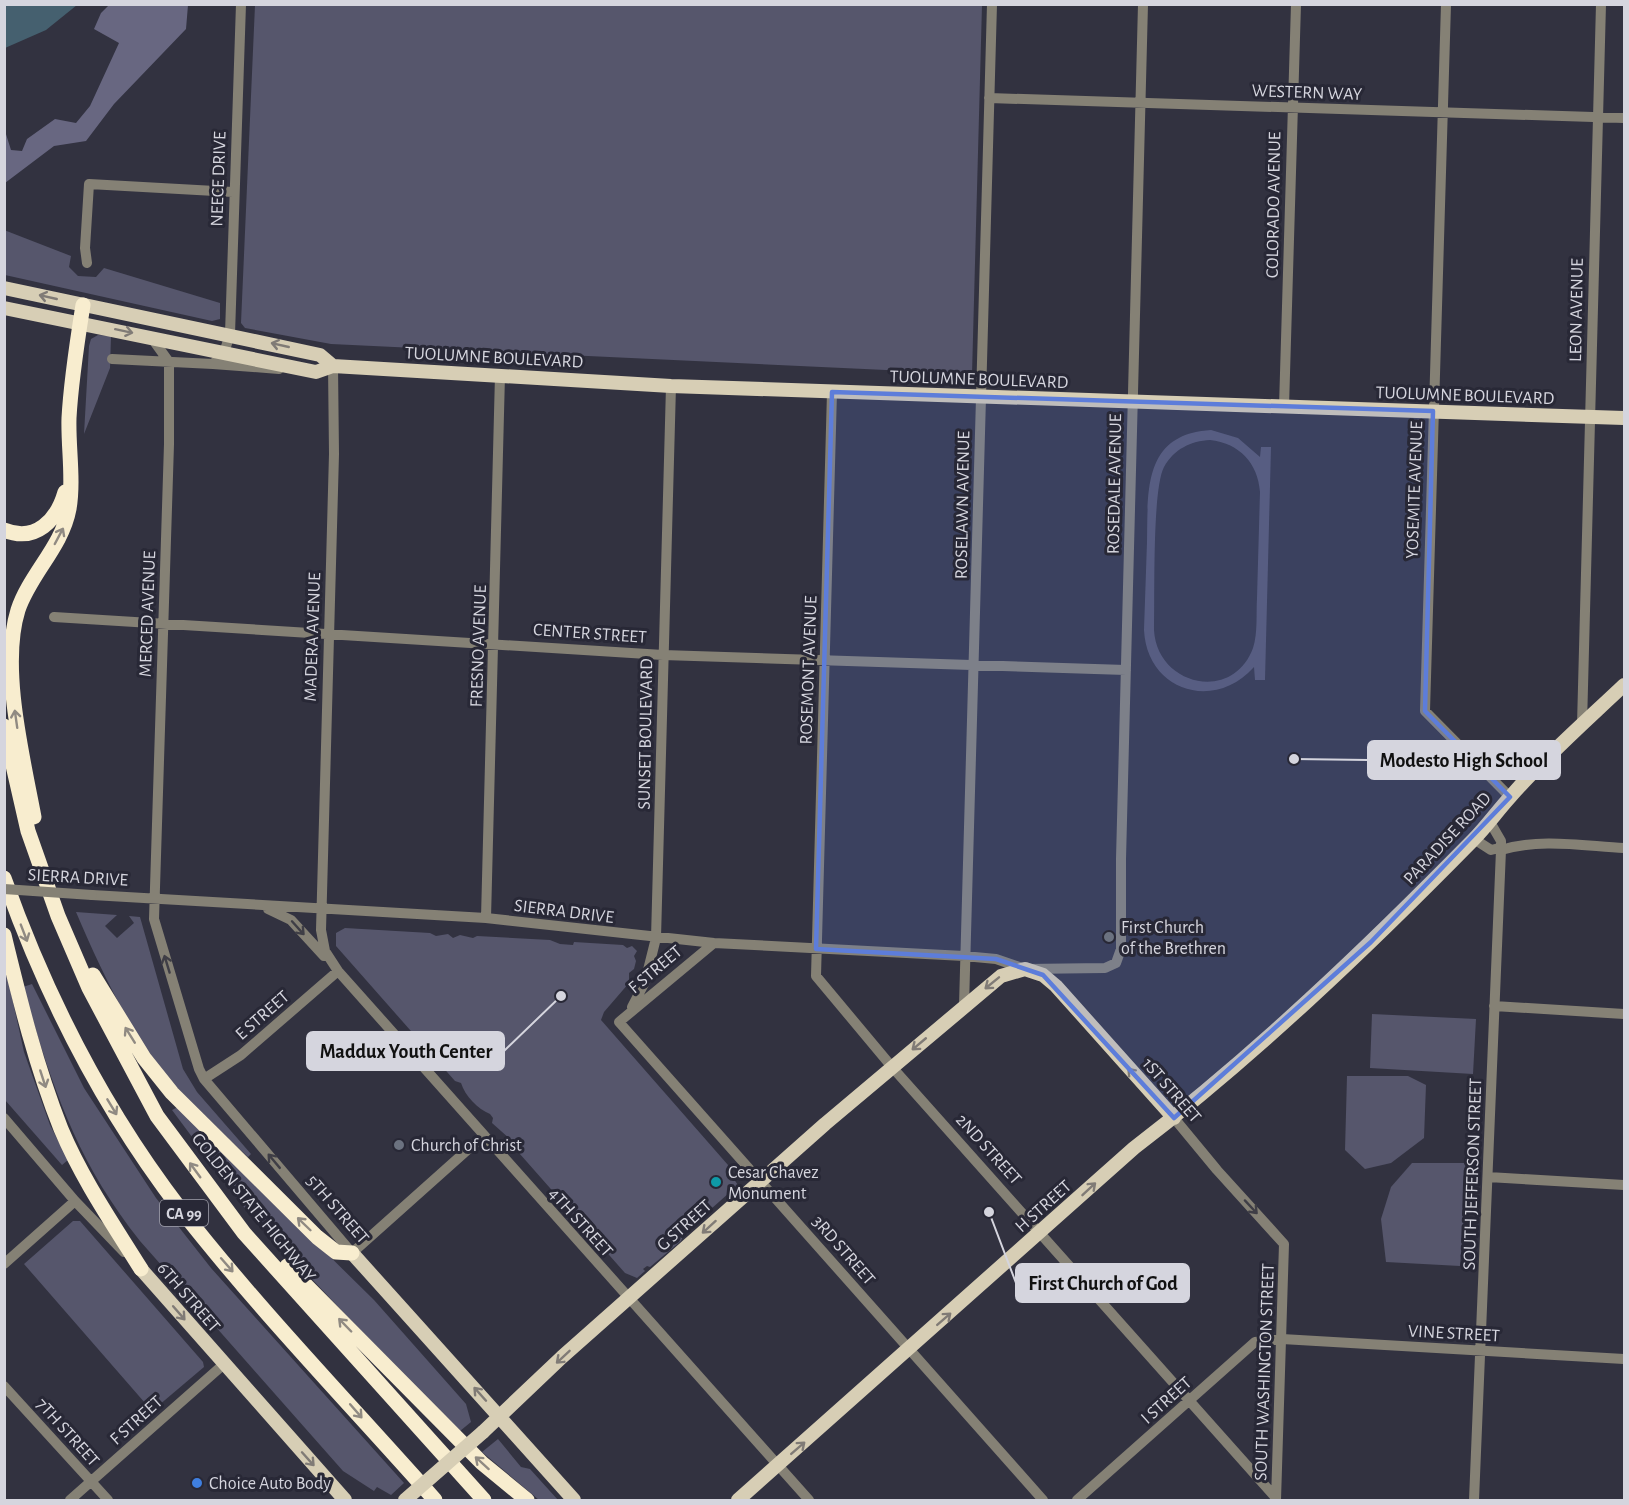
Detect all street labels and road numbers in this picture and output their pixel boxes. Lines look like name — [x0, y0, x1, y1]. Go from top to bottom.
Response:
street label: WESTERN WAY — [1251, 82, 1363, 104]
street label: NEECE DRIVE — [208, 131, 230, 227]
street label: COLORADO AVENUE — [1264, 131, 1284, 278]
street label: LEON AVENUE — [1567, 258, 1587, 362]
street label: TUOLUMNE BOULEVARD — [404, 344, 584, 372]
street label: TUOLUMNE BOULEVARD — [889, 368, 1069, 392]
street label: TUOLUMNE BOULEVARD — [1375, 384, 1555, 408]
street label: ROSEDALE AVENUE — [1105, 413, 1125, 554]
street label: YOSEMITE AVENUE — [1404, 421, 1426, 559]
street label: ROSELAWN AVENUE — [953, 430, 973, 579]
street label: MERCED AVENUE — [137, 550, 159, 678]
street label: MADERA AVENUE — [302, 572, 324, 702]
street label: FRESNO AVENUE — [468, 584, 490, 708]
street label: ROSEMONT AVENUE — [797, 595, 821, 745]
street label: CENTER STREET — [533, 621, 647, 647]
street label: SUNSET BOULEVARD — [636, 658, 656, 810]
street label: PARADISE ROAD — [1401, 789, 1495, 888]
street label: SIERRA DRIVE — [27, 866, 129, 890]
street label: SIERRA DRIVE — [513, 897, 615, 927]
street label: F STREET — [625, 942, 686, 997]
street label: E STREET — [232, 988, 293, 1044]
street label: 1ST STREET — [1138, 1055, 1204, 1127]
street label: SOUTH JEFFERSON STREET — [1461, 1077, 1485, 1270]
street label: 2ND STREET — [952, 1111, 1025, 1189]
street label: GOLDEN STATE HIGHWAY — [188, 1130, 319, 1286]
street label: 5TH STREET — [303, 1172, 372, 1248]
street label: H STREET — [1012, 1177, 1075, 1236]
street label: 4TH STREET — [545, 1185, 616, 1261]
street label: G STREET — [654, 1197, 716, 1255]
road number: CA 99 — [160, 1200, 208, 1226]
street label: 3RD STREET — [809, 1213, 878, 1289]
street label: 6TH STREET — [153, 1259, 223, 1336]
street label: SOUTH WASHINGTON STREET — [1252, 1263, 1278, 1481]
street label: VINE STREET — [1407, 1323, 1501, 1345]
street label: I STREET — [1138, 1374, 1195, 1428]
street label: F STREET — [107, 1393, 167, 1449]
street label: 7TH STREET — [32, 1395, 102, 1470]

